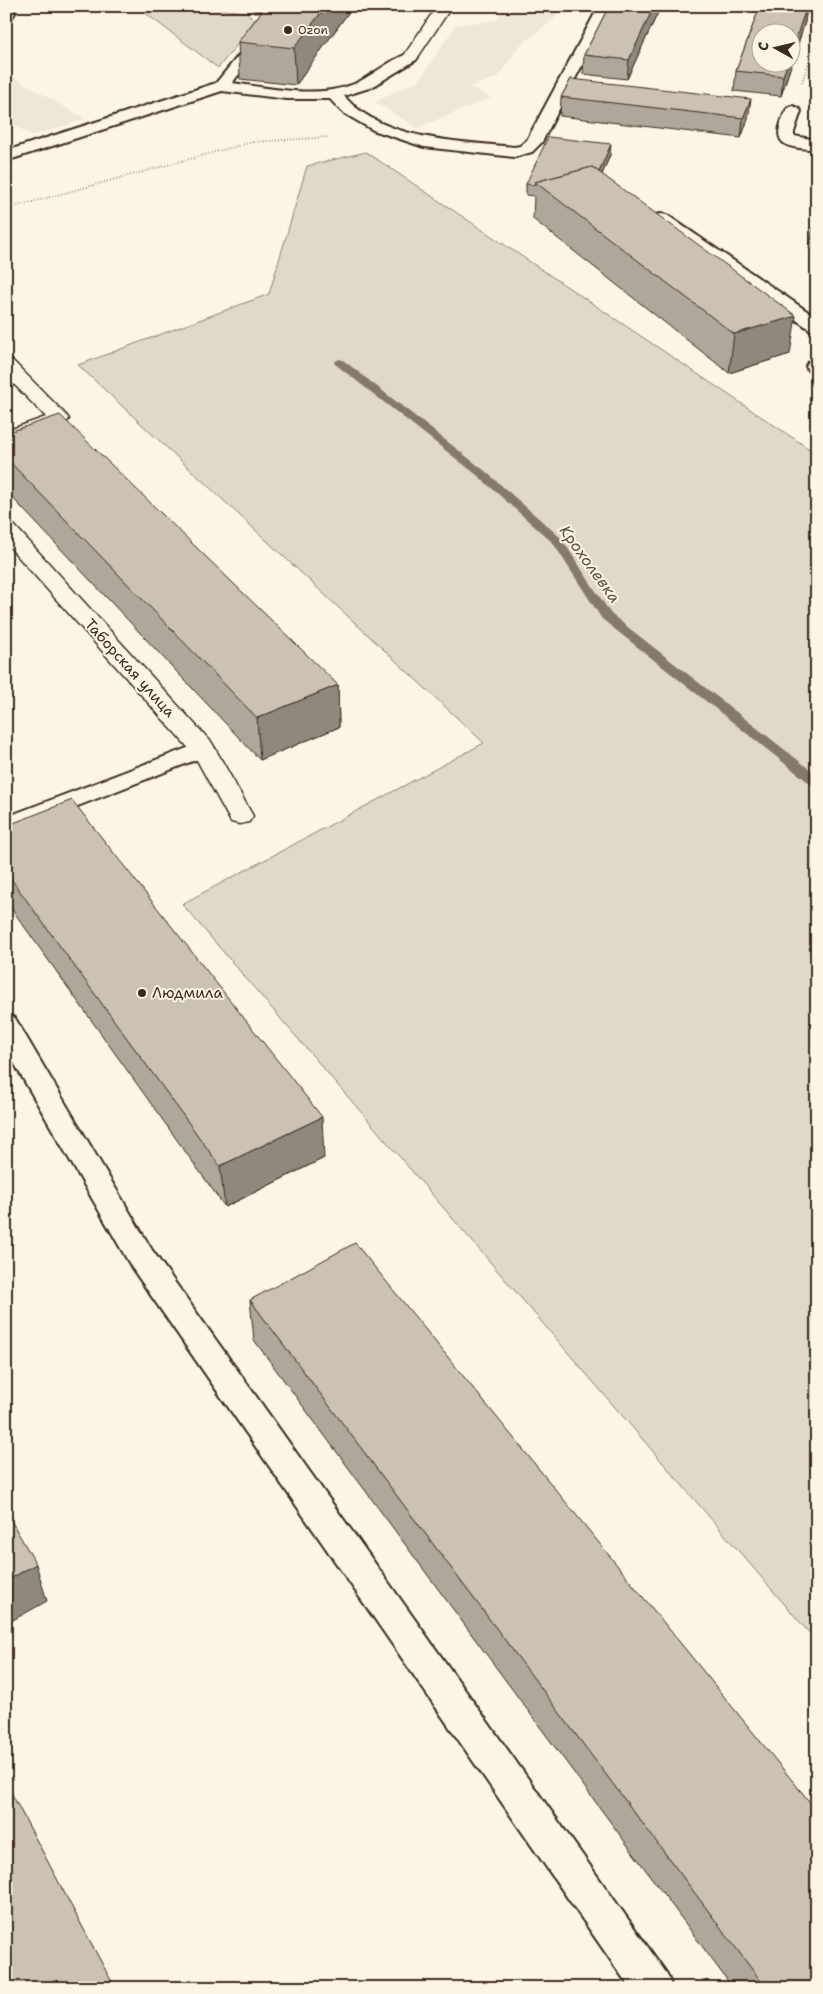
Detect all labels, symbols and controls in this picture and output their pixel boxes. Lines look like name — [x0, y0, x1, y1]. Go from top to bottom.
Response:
place label: Ozon — [298, 22, 328, 38]
north arrow — [750, 22, 800, 72]
marker: Ozon — [282, 24, 294, 36]
text: С — [754, 41, 773, 52]
water label: Крохолевка — [555, 521, 625, 607]
street label: Таборская улица — [80, 614, 180, 722]
place label: Людмила — [152, 983, 223, 1003]
marker: Людмила — [136, 987, 148, 999]

